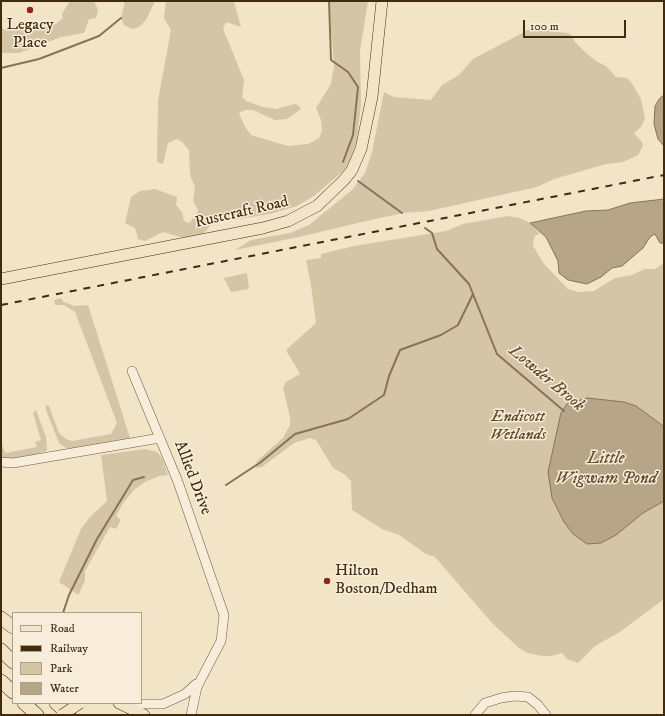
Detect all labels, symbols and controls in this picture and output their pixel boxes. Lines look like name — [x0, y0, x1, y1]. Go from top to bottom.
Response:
marker: Legacy Place — [25, 5, 35, 15]
scale bar — [525, 12, 628, 38]
place label: Legacy Place — [6, 16, 54, 54]
text: 100 m — [530, 19, 559, 34]
street label: Rustcraft Road — [193, 193, 291, 233]
water label: Lowder Brook — [504, 341, 588, 417]
park label: Endicott Wetlands — [490, 408, 546, 446]
street label: Allied Drive — [169, 438, 215, 518]
water label: Little Wigwam Pond — [555, 449, 657, 489]
place label: Hilton Boston/Dedham — [335, 562, 438, 600]
marker: Hilton Boston/Dedham — [322, 576, 332, 586]
legend — [12, 612, 142, 704]
text: Road — [50, 621, 75, 636]
text: Railway — [50, 641, 88, 656]
text: Park — [50, 661, 72, 676]
text: Water — [50, 681, 79, 696]

